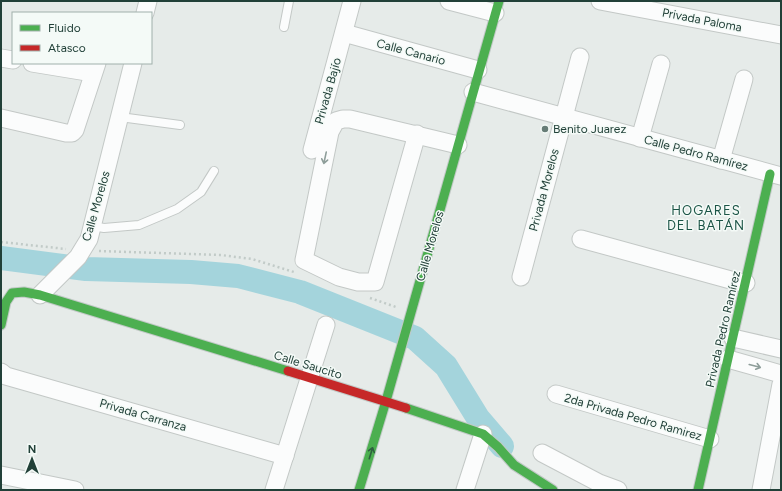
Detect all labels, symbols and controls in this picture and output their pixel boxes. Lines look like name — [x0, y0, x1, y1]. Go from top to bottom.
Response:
street label: Privada Paloma — [661, 5, 743, 35]
legend — [12, 12, 152, 64]
text: Fluido — [48, 21, 81, 35]
street label: Calle Canario — [375, 36, 447, 68]
text: Atasco — [48, 41, 86, 55]
street label: Privada Bajío — [312, 56, 344, 126]
place label: Benito Juarez — [553, 122, 626, 136]
marker: Benito Juarez — [540, 124, 550, 134]
street label: Calle Pedro Ramírez — [642, 132, 750, 174]
street label: Privada Morelos — [526, 147, 562, 233]
one-way arrow — [320, 151, 328, 164]
street label: Calle Morelos — [79, 169, 113, 243]
district label: HOGARES DEL BATÁN — [667, 203, 745, 233]
street label: Calle Morelos — [413, 209, 447, 283]
street label: Privada Pedro Ramírez — [703, 269, 743, 389]
street label: Calle Saucito — [272, 348, 344, 382]
one-way arrow — [748, 363, 761, 370]
street label: 2da Privada Pedro Ramirez — [563, 391, 703, 443]
street label: Privada Carranza — [98, 396, 188, 434]
north arrow — [12, 439, 52, 479]
text: N — [28, 443, 36, 456]
one-way arrow — [367, 447, 375, 459]

